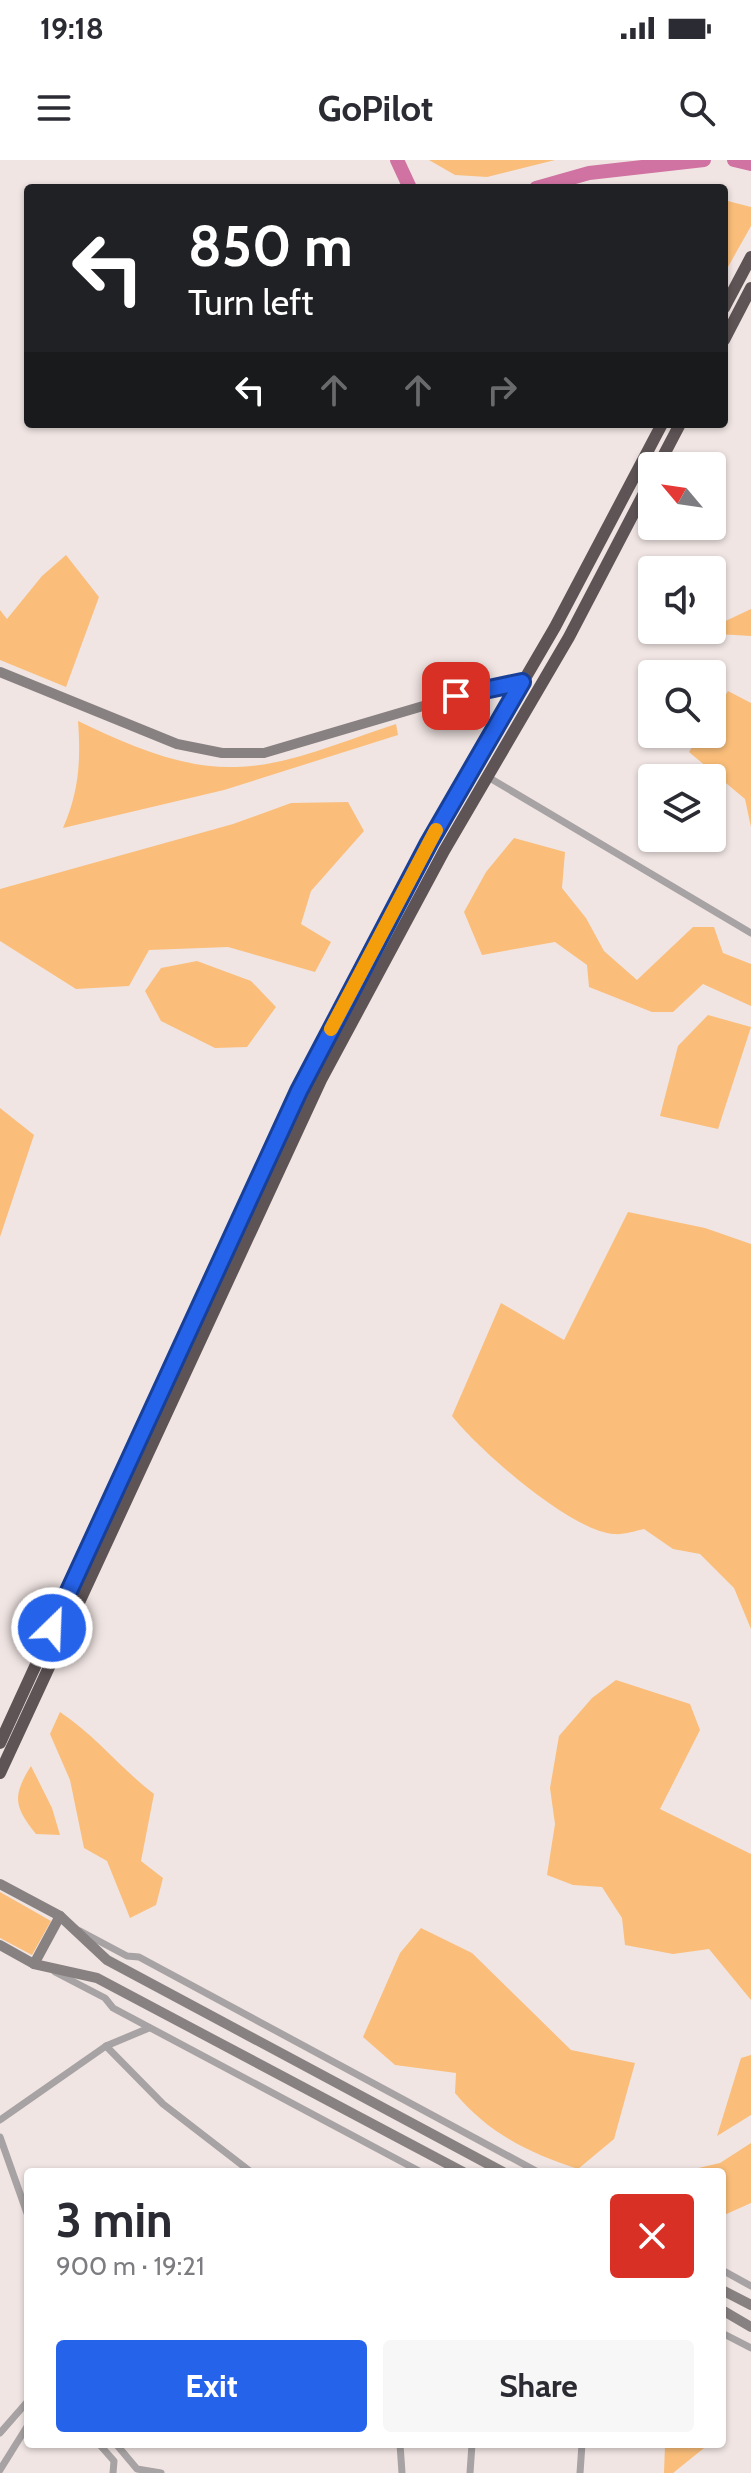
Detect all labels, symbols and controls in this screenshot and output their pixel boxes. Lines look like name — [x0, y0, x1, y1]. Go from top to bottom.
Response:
text: 19:18 — [40, 10, 104, 47]
icon: menu — [32, 86, 76, 130]
text: GoPilot — [318, 86, 433, 130]
icon: search — [675, 86, 719, 130]
text: 850 m — [188, 212, 353, 280]
icon: left — [56, 216, 160, 320]
text: Turn left — [188, 280, 313, 324]
icon: left — [228, 368, 272, 412]
icon: ahead — [312, 368, 356, 412]
icon: ahead — [396, 368, 440, 412]
icon: right — [480, 368, 524, 412]
north arrow — [638, 452, 726, 540]
map controls — [638, 452, 726, 852]
button: sound — [638, 556, 726, 644]
button: search — [638, 660, 726, 748]
pin — [422, 662, 490, 730]
icon: arrive — [434, 674, 478, 718]
button: layers — [638, 764, 726, 852]
position arrow — [10, 1586, 94, 1670]
text: 3 min — [56, 2191, 172, 2249]
button: close — [610, 2194, 694, 2278]
text: 900 m · 19:21 — [56, 2250, 204, 2282]
button: Exit — [56, 2340, 367, 2432]
button: Share — [383, 2340, 694, 2432]

